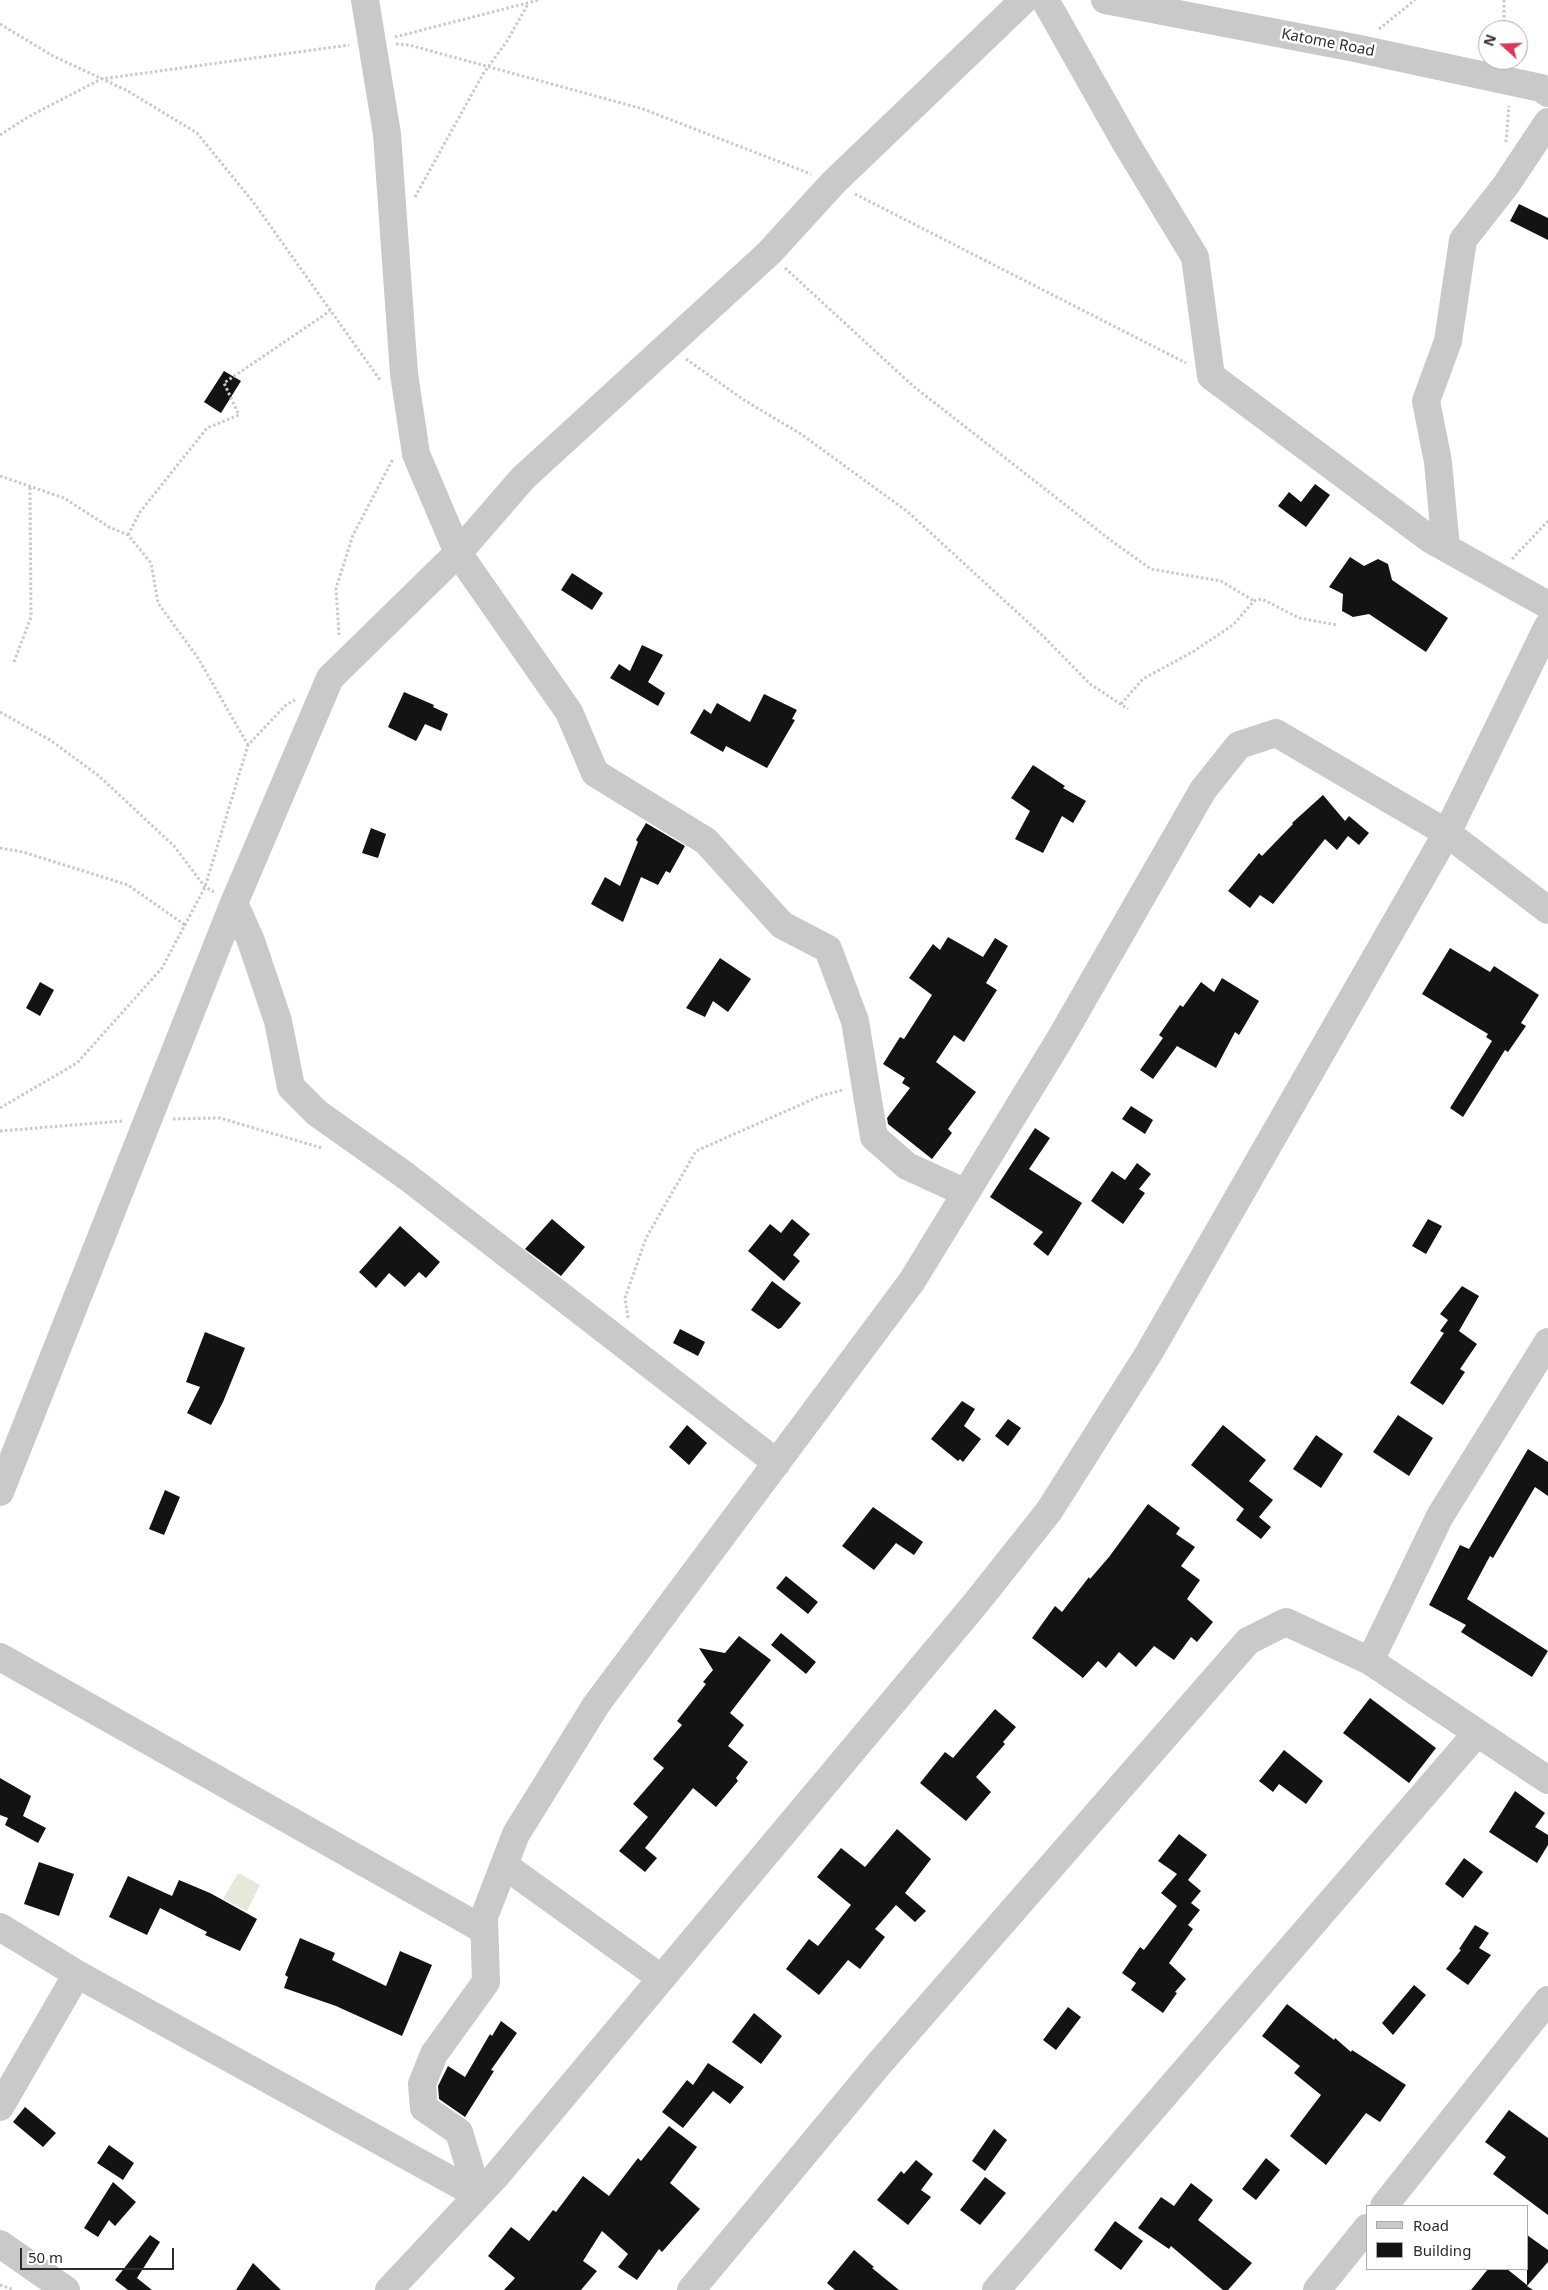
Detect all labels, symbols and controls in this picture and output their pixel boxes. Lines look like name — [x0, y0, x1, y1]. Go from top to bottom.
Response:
north arrow — [1478, 20, 1528, 70]
street label: Katome Road — [1280, 25, 1376, 61]
text: N — [1478, 31, 1500, 49]
legend — [1366, 2205, 1528, 2270]
text: Road — [1413, 2215, 1449, 2235]
scale bar — [22, 2238, 176, 2270]
text: Building — [1413, 2240, 1471, 2260]
text: 50 m — [28, 2247, 63, 2267]

